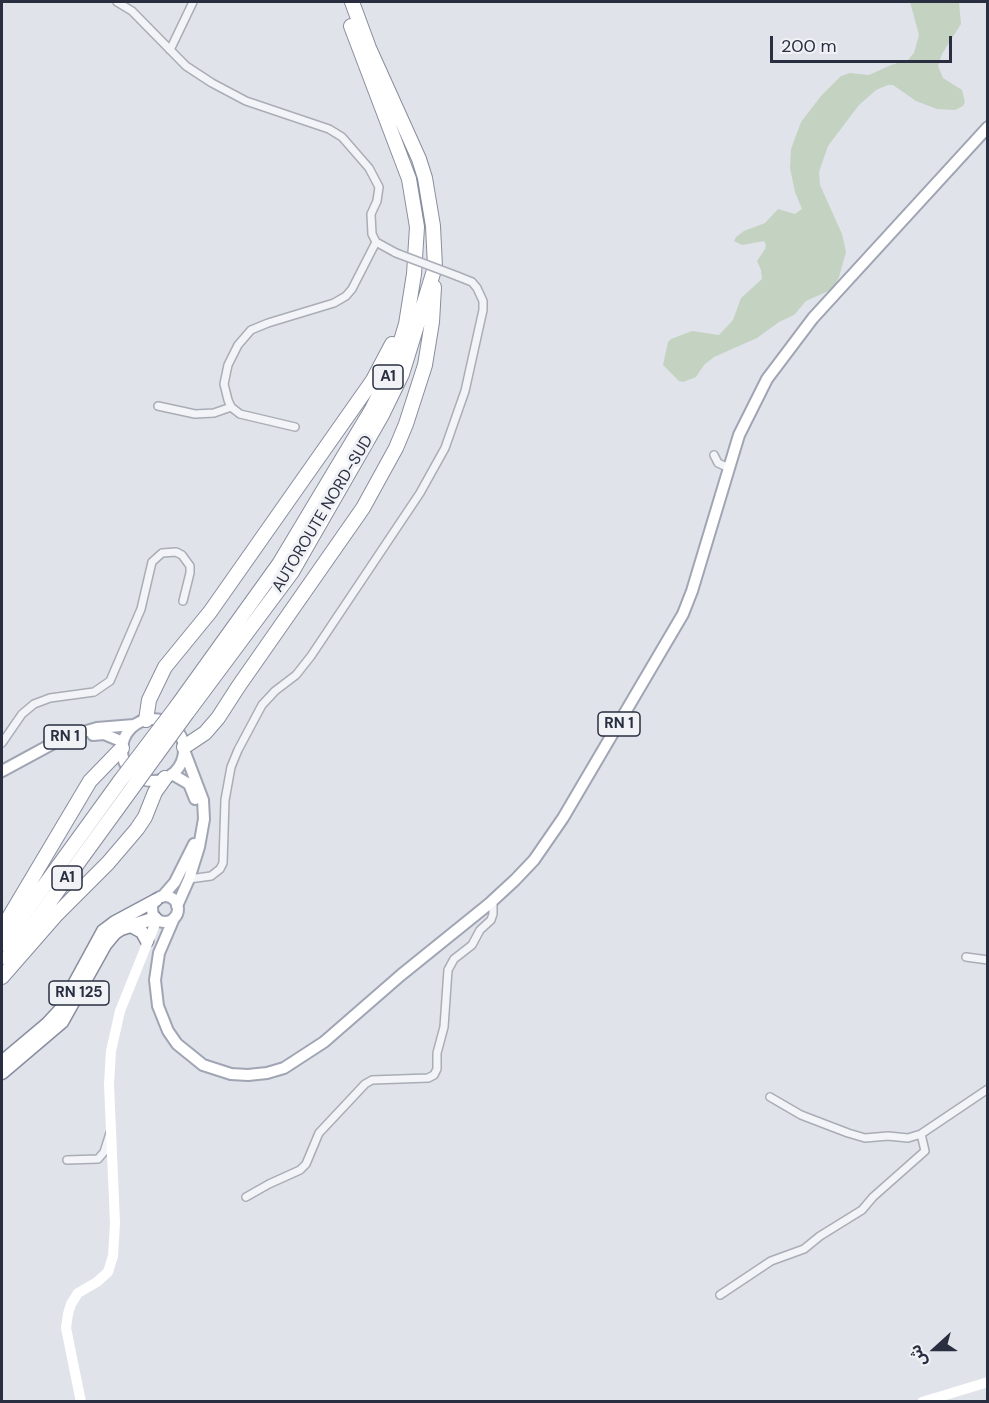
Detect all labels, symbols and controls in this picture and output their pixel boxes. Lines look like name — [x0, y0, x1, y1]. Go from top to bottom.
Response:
scale bar — [773, 24, 954, 62]
text: 200 m — [781, 34, 837, 58]
road number: A1 — [373, 365, 403, 389]
street label: AUTOROUTE NORD-SUD — [269, 432, 377, 596]
road number: RN 1 — [598, 712, 640, 736]
road number: RN 1 — [44, 725, 86, 749]
road number: A1 — [52, 866, 82, 890]
road number: RN 125 — [49, 981, 109, 1005]
north arrow — [905, 1319, 965, 1379]
text: ش — [904, 1342, 931, 1370]

